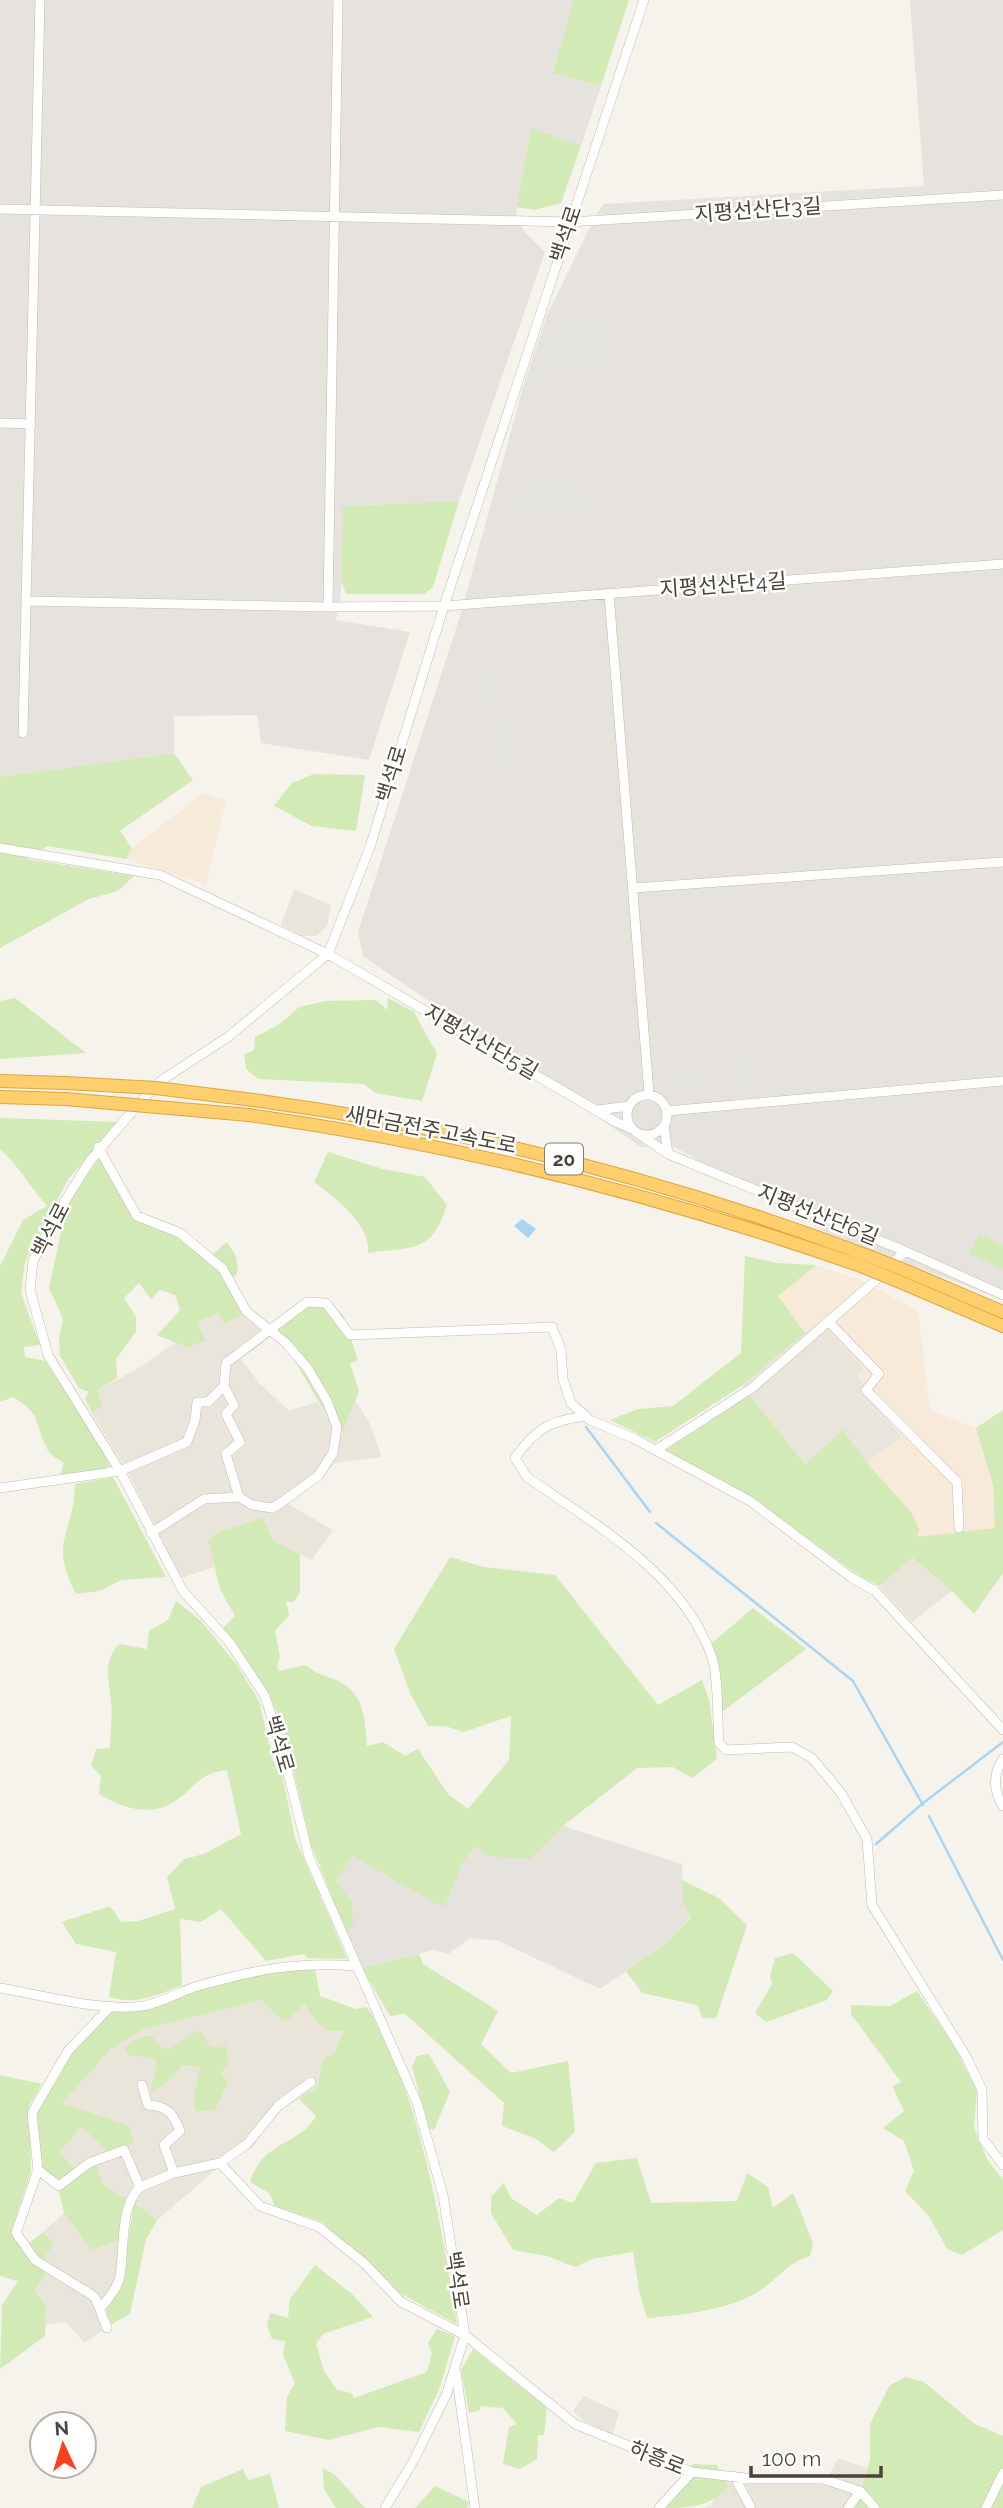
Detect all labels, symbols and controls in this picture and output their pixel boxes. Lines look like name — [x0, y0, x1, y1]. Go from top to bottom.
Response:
street label: 지평선산단3길 — [694, 193, 822, 226]
street label: 백석로 — [545, 202, 586, 265]
street label: 지평선산단4길 — [659, 568, 787, 601]
street label: 백석로 — [371, 742, 412, 805]
street label: 지평선산단5길 — [420, 999, 543, 1084]
street label: 새만금전주고속도로 — [343, 1101, 519, 1158]
road number: 20 — [545, 1144, 583, 1175]
street label: 지평선산단6길 — [754, 1179, 882, 1250]
street label: 백석로 — [26, 1198, 75, 1261]
street label: 백석로 — [259, 1713, 299, 1775]
street label: 백석로 — [441, 2249, 474, 2311]
north arrow — [28, 2410, 98, 2480]
text: N — [54, 2417, 70, 2440]
scale bar — [751, 2434, 880, 2478]
street label: 하흥로 — [626, 2435, 689, 2480]
text: 100 m — [762, 2446, 821, 2471]

